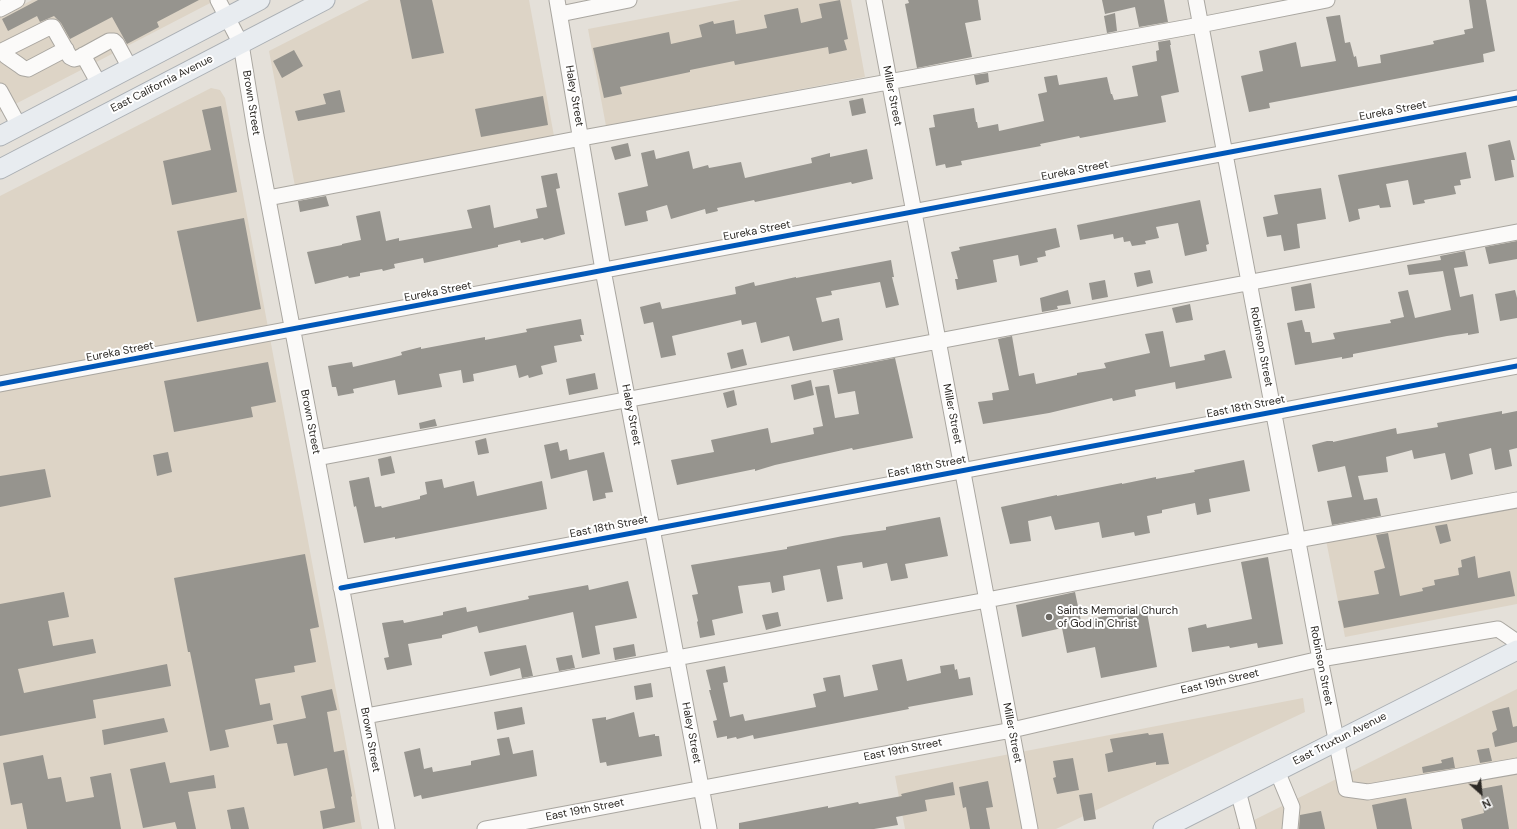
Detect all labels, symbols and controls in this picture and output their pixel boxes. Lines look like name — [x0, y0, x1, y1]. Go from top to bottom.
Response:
street label: East California Avenue — [109, 52, 215, 116]
street label: Haley Street — [562, 64, 586, 128]
street label: Miller Street — [880, 65, 904, 127]
street label: Brown Street — [239, 70, 263, 136]
street label: Eureka Street — [1358, 98, 1428, 124]
street label: Eureka Street — [1040, 158, 1110, 184]
street label: Eureka Street — [722, 218, 792, 244]
street label: Eureka Street — [403, 279, 473, 305]
street label: Robinson Street — [1247, 306, 1275, 388]
street label: Eureka Street — [85, 339, 155, 365]
street label: Haley Street — [619, 383, 643, 447]
street label: Miller Street — [940, 383, 964, 445]
street label: Brown Street — [297, 389, 323, 455]
street label: East 18th Street — [1206, 393, 1286, 421]
street label: East 18th Street — [887, 453, 967, 481]
street label: East 18th Street — [569, 513, 649, 541]
place label: Saints Memorial Church of God in Christ — [1057, 604, 1178, 630]
marker: Saints Memorial Church of God in Christ — [1044, 612, 1054, 622]
street label: Robinson Street — [1307, 625, 1335, 707]
street label: East 19th Street — [1180, 667, 1260, 697]
street label: Haley Street — [679, 701, 703, 765]
street label: Miller Street — [1000, 702, 1024, 764]
street label: Brown Street — [357, 707, 383, 773]
street label: East Truxtun Avenue — [1291, 710, 1389, 768]
street label: East 19th Street — [863, 736, 943, 764]
north arrow — [1461, 773, 1501, 813]
street label: East 19th Street — [545, 796, 625, 824]
text: N — [1480, 796, 1493, 812]

